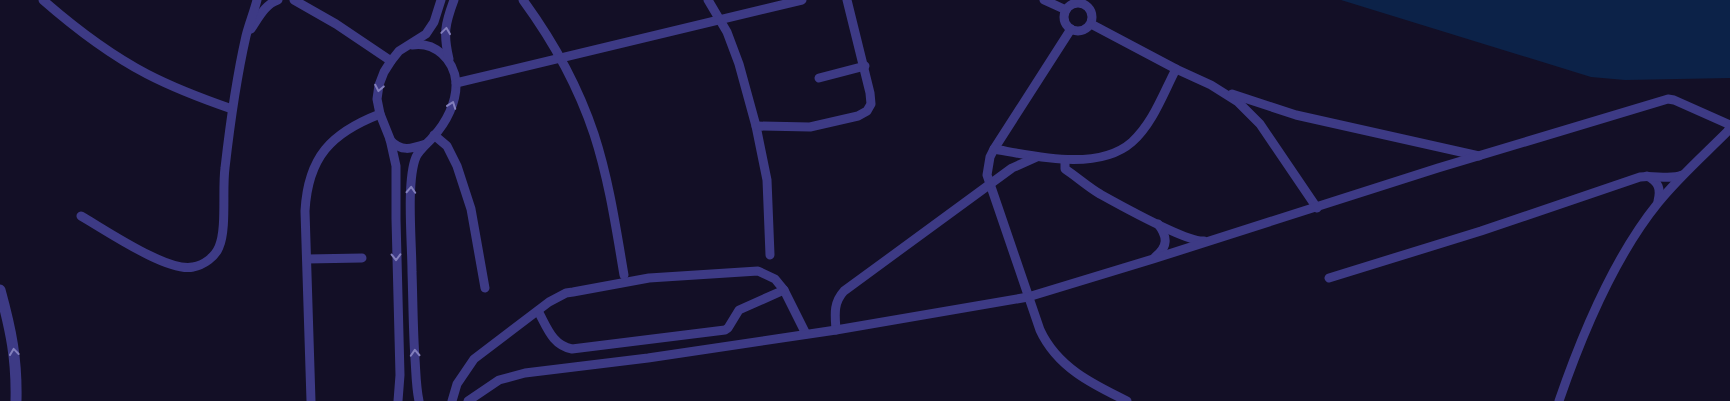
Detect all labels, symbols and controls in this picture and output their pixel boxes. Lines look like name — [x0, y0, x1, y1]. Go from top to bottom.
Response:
one-way arrow — [440, 26, 451, 34]
one-way arrow — [375, 84, 385, 92]
one-way arrow — [445, 101, 456, 110]
one-way arrow — [406, 186, 417, 194]
one-way arrow — [391, 254, 402, 262]
one-way arrow — [9, 348, 20, 356]
one-way arrow — [409, 348, 420, 356]

